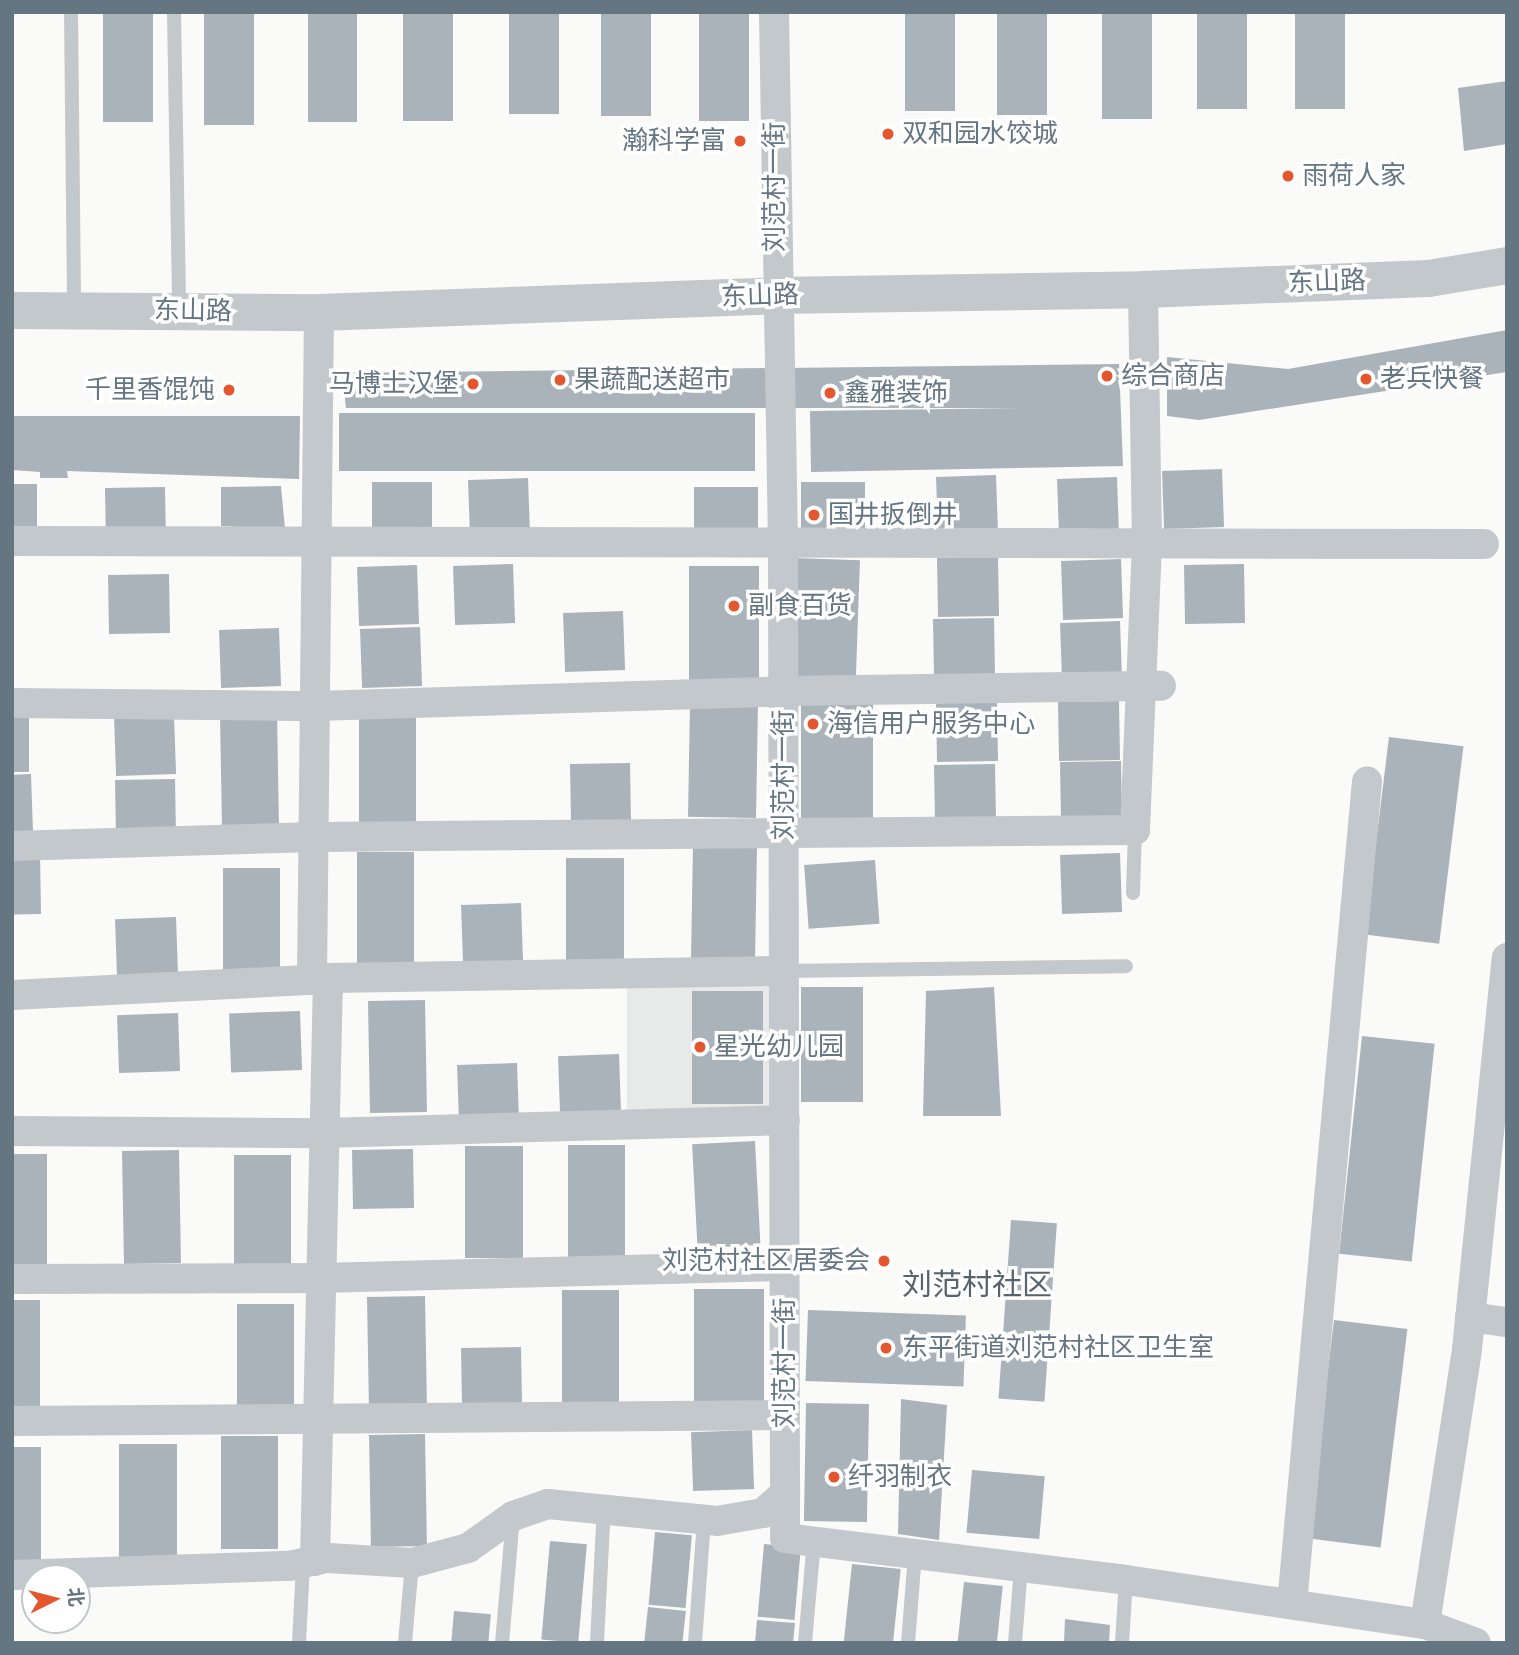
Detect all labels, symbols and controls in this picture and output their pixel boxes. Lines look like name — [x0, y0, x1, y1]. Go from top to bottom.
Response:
place label: 双和园水饺城 — [902, 118, 1058, 150]
street label: 刘范村一街 — [759, 122, 791, 252]
place label: 瀚科学富 — [622, 125, 726, 157]
marker: 双和园水饺城 — [880, 126, 896, 142]
marker: 瀚科学富 — [732, 133, 748, 149]
place label: 雨荷人家 — [1302, 160, 1406, 192]
marker: 雨荷人家 — [1280, 168, 1296, 184]
street label: 东山路 — [1287, 265, 1367, 299]
street label: 东山路 — [720, 279, 800, 313]
street label: 东山路 — [154, 295, 232, 327]
place label: 综合商店 — [1121, 360, 1225, 392]
place label: 老兵快餐 — [1380, 363, 1484, 395]
place label: 果蔬配送超市 — [574, 364, 730, 396]
place label: 马博士汉堡 — [329, 368, 459, 400]
marker: 综合商店 — [1099, 368, 1115, 384]
marker: 老兵快餐 — [1358, 371, 1374, 387]
marker: 果蔬配送超市 — [552, 372, 568, 388]
place label: 千里香馄饨 — [85, 374, 215, 406]
marker: 马博士汉堡 — [465, 376, 481, 392]
place label: 鑫雅装饰 — [844, 377, 948, 409]
marker: 千里香馄饨 — [221, 382, 237, 398]
marker: 鑫雅装饰 — [822, 385, 838, 401]
place label: 国井扳倒井 — [828, 499, 958, 531]
marker: 国井扳倒井 — [806, 507, 822, 523]
place label: 副食百货 — [748, 590, 852, 622]
marker: 副食百货 — [726, 598, 742, 614]
place label: 海信用户服务中心 — [827, 708, 1035, 740]
street label: 刘范村一街 — [768, 710, 800, 840]
marker: 海信用户服务中心 — [805, 716, 821, 732]
place label: 星光幼儿园 — [714, 1031, 844, 1063]
marker: 星光幼儿园 — [692, 1039, 708, 1055]
place label: 刘范村社区居委会 — [662, 1245, 870, 1277]
marker: 刘范村社区居委会 — [876, 1253, 892, 1269]
district label: 刘范村社区 — [902, 1267, 1052, 1303]
street label: 刘范村一街 — [769, 1298, 801, 1428]
place label: 东平街道刘范村社区卫生室 — [902, 1332, 1214, 1364]
marker: 东平街道刘范村社区卫生室 — [876, 1338, 896, 1358]
place label: 纤羽制衣 — [848, 1461, 952, 1493]
marker: 纤羽制衣 — [826, 1469, 842, 1485]
north arrow — [21, 1564, 91, 1634]
text: 北 — [61, 1586, 90, 1608]

